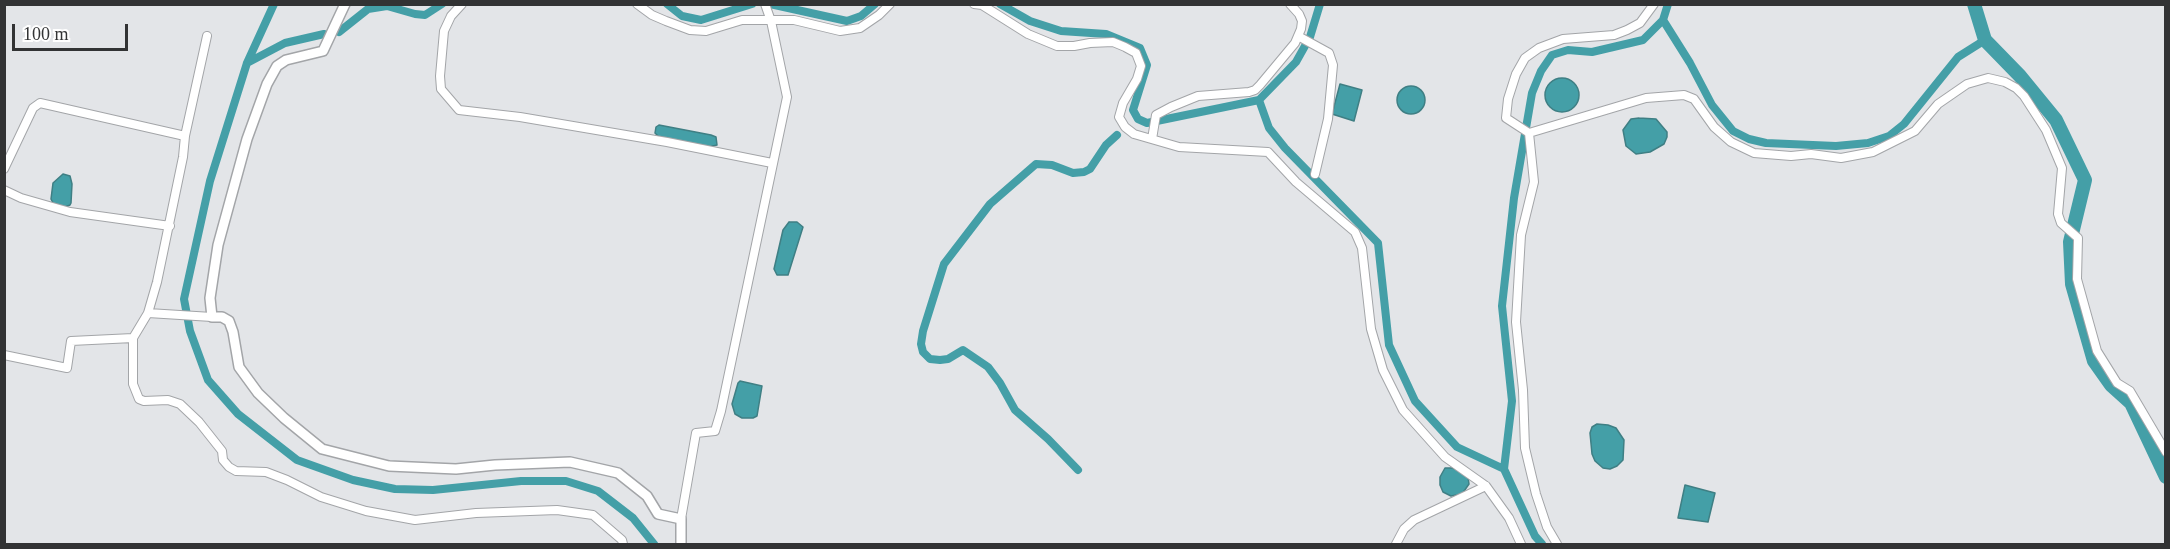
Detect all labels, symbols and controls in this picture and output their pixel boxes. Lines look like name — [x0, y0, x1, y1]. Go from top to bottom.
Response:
scale bar — [15, 12, 130, 50]
text: 100 m — [23, 24, 69, 44]

